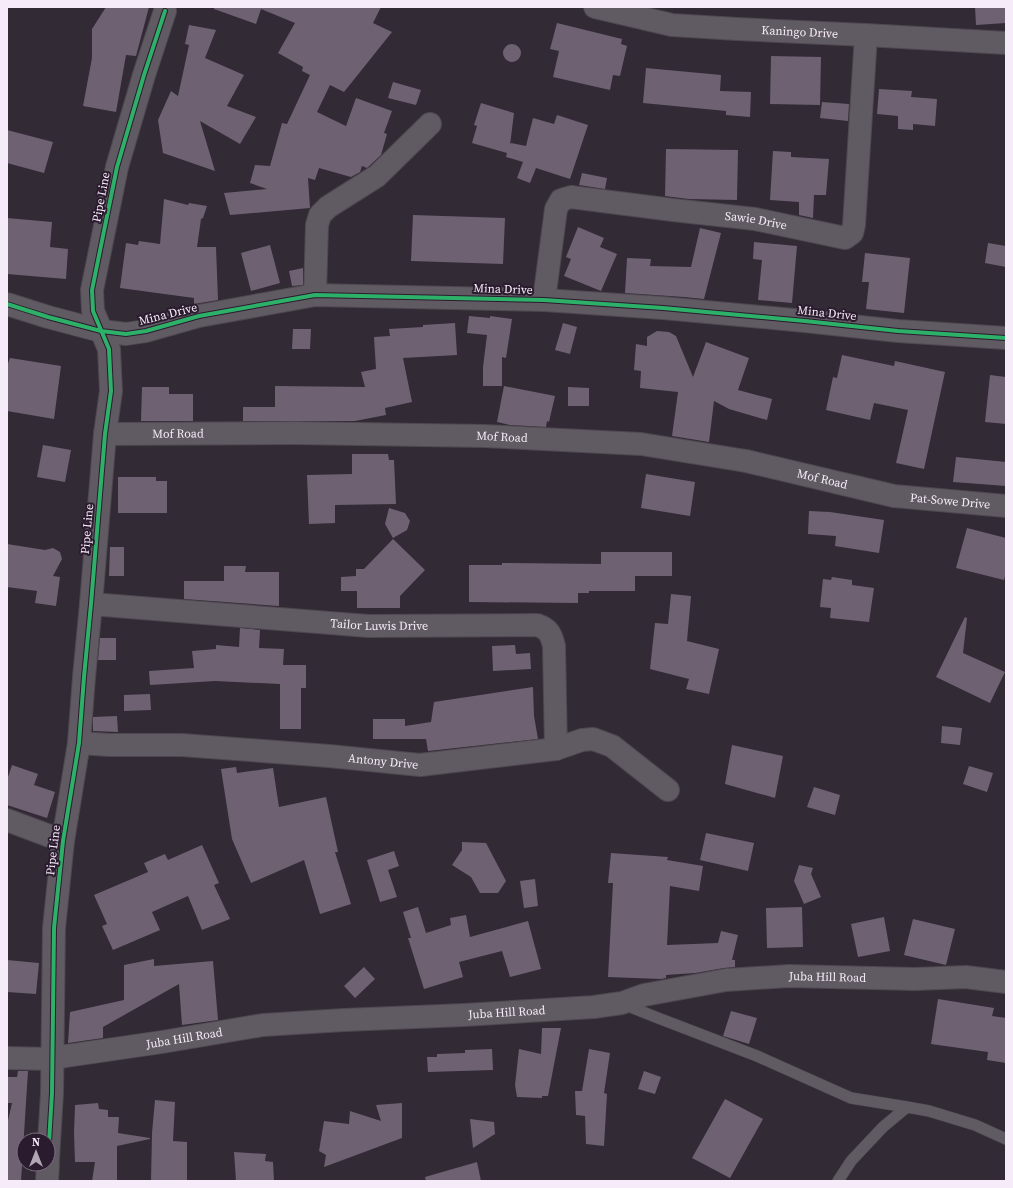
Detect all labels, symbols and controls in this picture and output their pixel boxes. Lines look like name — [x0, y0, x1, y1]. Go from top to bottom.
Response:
street label: Kaningo Drive — [761, 22, 838, 42]
street label: Pipe Line — [88, 171, 114, 223]
street label: Sawie Drive — [724, 208, 788, 234]
street label: Mina Drive — [473, 280, 533, 298]
street label: Mina Drive — [137, 299, 199, 329]
street label: Mina Drive — [797, 302, 857, 324]
street label: Mof Road — [152, 425, 204, 442]
street label: Mof Road — [476, 428, 528, 446]
street label: Mof Road — [795, 465, 849, 493]
street label: Pat-Sowe Drive — [909, 489, 991, 513]
street label: Pipe Line — [77, 503, 97, 555]
street label: Tailor Luwis Drive — [330, 615, 428, 634]
street label: Antony Drive — [347, 750, 419, 773]
street label: Pipe Line — [42, 824, 64, 876]
street label: Juba Hill Road — [788, 968, 867, 986]
street label: Juba Hill Road — [467, 1002, 546, 1023]
street label: Juba Hill Road — [144, 1024, 224, 1052]
north arrow — [16, 1132, 56, 1172]
text: N — [32, 1135, 40, 1150]

